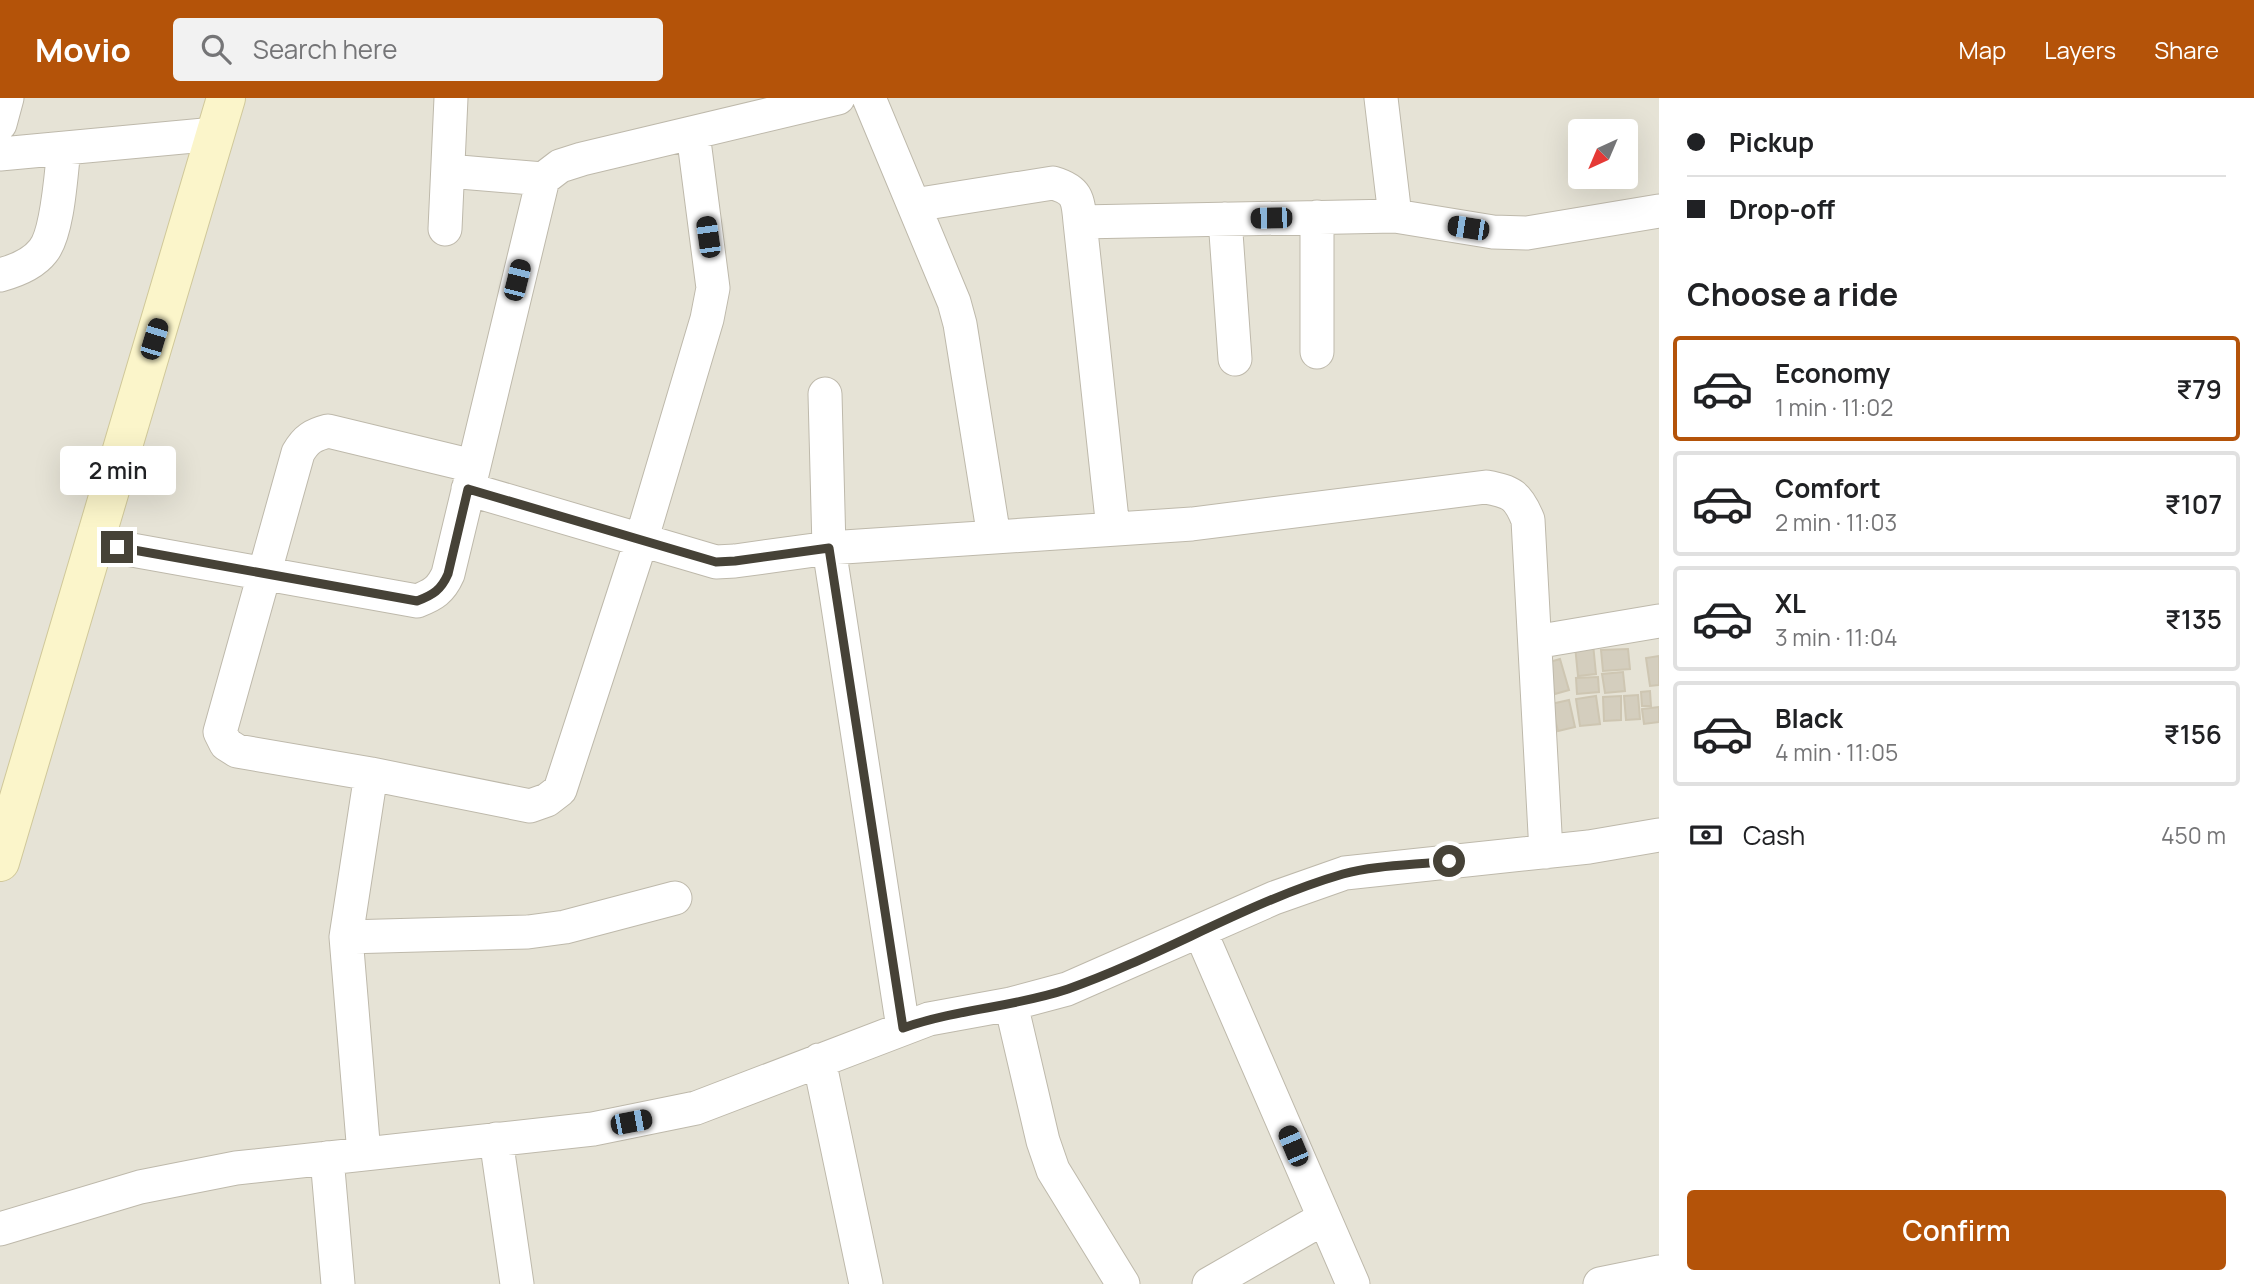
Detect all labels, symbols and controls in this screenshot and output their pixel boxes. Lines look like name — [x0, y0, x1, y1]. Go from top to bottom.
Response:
search box — [173, 18, 663, 81]
text: Movio — [35, 27, 131, 72]
icon: search — [197, 30, 235, 68]
text: Search here — [253, 31, 397, 67]
text: Map — [1959, 33, 2006, 66]
text: Layers — [2044, 33, 2116, 66]
text: Share — [2154, 33, 2219, 66]
north arrow — [1568, 119, 1638, 189]
map controls — [1568, 119, 1638, 189]
text: Pickup — [1729, 124, 1814, 160]
text: Drop-off — [1729, 191, 1835, 227]
car — [1250, 207, 1293, 229]
car — [1446, 214, 1491, 242]
car — [695, 215, 722, 259]
car — [502, 257, 533, 303]
text: Choose a ride — [1687, 272, 1898, 316]
car — [138, 316, 171, 362]
text: Economy — [1775, 355, 1890, 391]
icon: car — [1691, 357, 1754, 420]
text: ₹79 — [2176, 371, 2222, 407]
text: 1 min · 11:02 — [1775, 391, 1893, 423]
callout: 2 min — [59, 446, 175, 494]
text: 2 min — [89, 454, 147, 486]
text: Comfort — [1775, 470, 1881, 506]
icon: car — [1691, 472, 1754, 535]
text: ₹107 — [2165, 486, 2222, 522]
text: 2 min · 11:03 — [1775, 506, 1897, 538]
route end — [101, 531, 133, 563]
text: XL — [1775, 585, 1806, 621]
icon: car — [1691, 587, 1754, 650]
text: ₹135 — [2165, 601, 2222, 637]
text: 3 min · 11:04 — [1775, 621, 1898, 653]
text: Black — [1775, 700, 1843, 736]
icon: car — [1691, 702, 1754, 765]
text: ₹156 — [2164, 716, 2222, 752]
text: 4 min · 11:05 — [1775, 736, 1898, 768]
icon: cash — [1687, 816, 1725, 854]
text: Cash — [1743, 817, 1805, 853]
text: 450 m — [2161, 819, 2226, 851]
route start — [1433, 845, 1465, 877]
car — [609, 1108, 654, 1136]
car — [1276, 1123, 1311, 1169]
button: Confirm — [1687, 1190, 2226, 1270]

